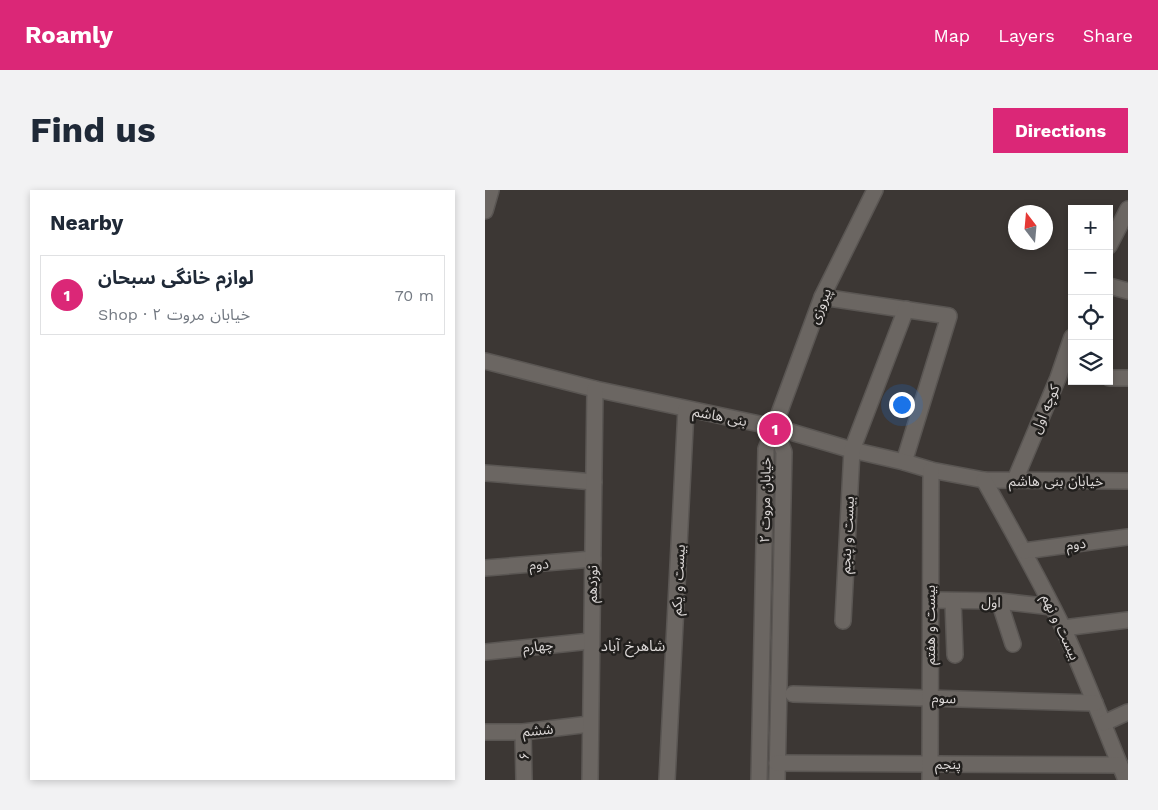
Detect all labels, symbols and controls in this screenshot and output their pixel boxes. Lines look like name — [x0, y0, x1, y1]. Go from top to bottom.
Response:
text: Roamly — [25, 21, 113, 49]
text: Map — [933, 25, 970, 46]
text: Layers — [998, 25, 1055, 46]
text: Share — [1083, 25, 1133, 46]
button: Directions — [993, 108, 1128, 153]
text: Find us — [30, 109, 156, 151]
north arrow — [1008, 205, 1053, 250]
map controls — [1068, 205, 1113, 385]
button: + — [1068, 205, 1113, 250]
text: Nearby — [50, 210, 123, 235]
button: − — [1068, 250, 1113, 295]
text: لوازم خانگی سبحان — [98, 266, 254, 289]
text: 1 — [64, 286, 70, 305]
text: 70 m — [395, 286, 434, 305]
street label: پیروزی — [806, 286, 836, 327]
button: locate — [1068, 295, 1113, 340]
text: Shop · خیابان مروت ۲ — [98, 305, 250, 324]
button: layers — [1068, 340, 1113, 385]
street label: کوچه اول — [1028, 382, 1064, 437]
your location — [889, 392, 915, 418]
street label: بنی هاشم — [691, 403, 749, 432]
pin: 1 — [759, 410, 791, 448]
street label: خیابان مروت ۲ — [756, 457, 775, 543]
street label: خیابان بنی هاشم — [1009, 473, 1103, 492]
street label: بیست و پنجم — [837, 496, 860, 574]
street label: دوم — [1065, 535, 1087, 556]
street label: بیست و یکم — [668, 544, 691, 616]
street label: دوم — [528, 555, 550, 576]
street label: نوزدهم — [584, 565, 603, 603]
street label: بیست و هفتم — [922, 585, 941, 665]
street label: بیست و نهم — [1036, 592, 1083, 664]
street label: اول — [981, 594, 1001, 611]
street label: چهارم — [522, 636, 554, 659]
district label: شاهرخ آباد — [601, 637, 665, 658]
street label: سوم — [931, 690, 956, 709]
street label: ششم — [522, 721, 554, 742]
street label: ۶ — [516, 752, 532, 760]
street label: پنجم — [935, 756, 961, 775]

